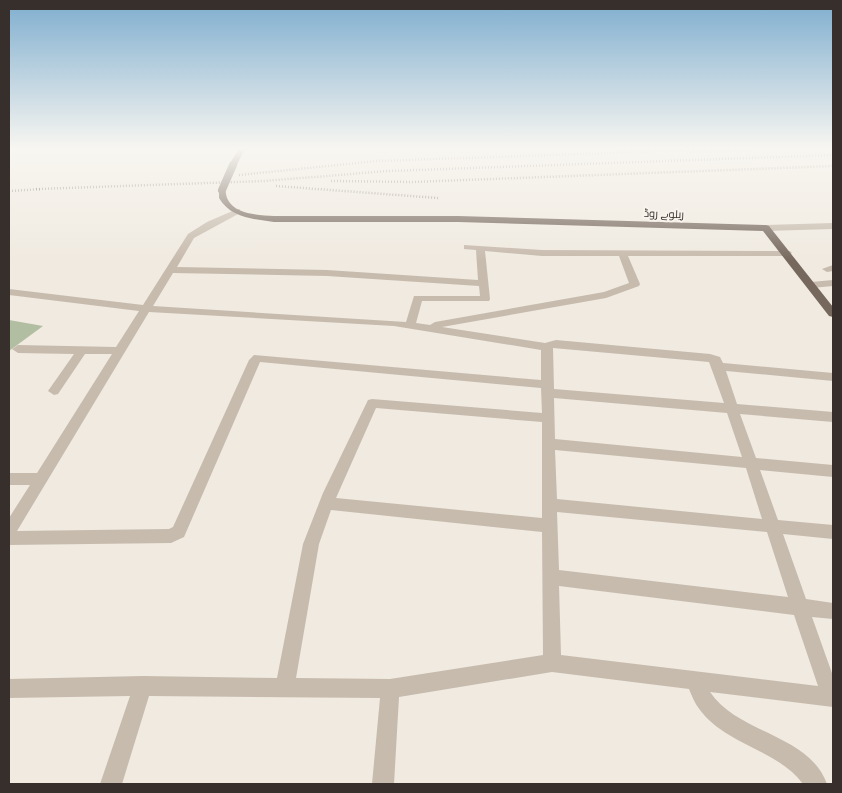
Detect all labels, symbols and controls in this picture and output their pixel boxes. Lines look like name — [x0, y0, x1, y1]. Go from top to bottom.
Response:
street label: ریلوے روڈ — [644, 207, 684, 221]

